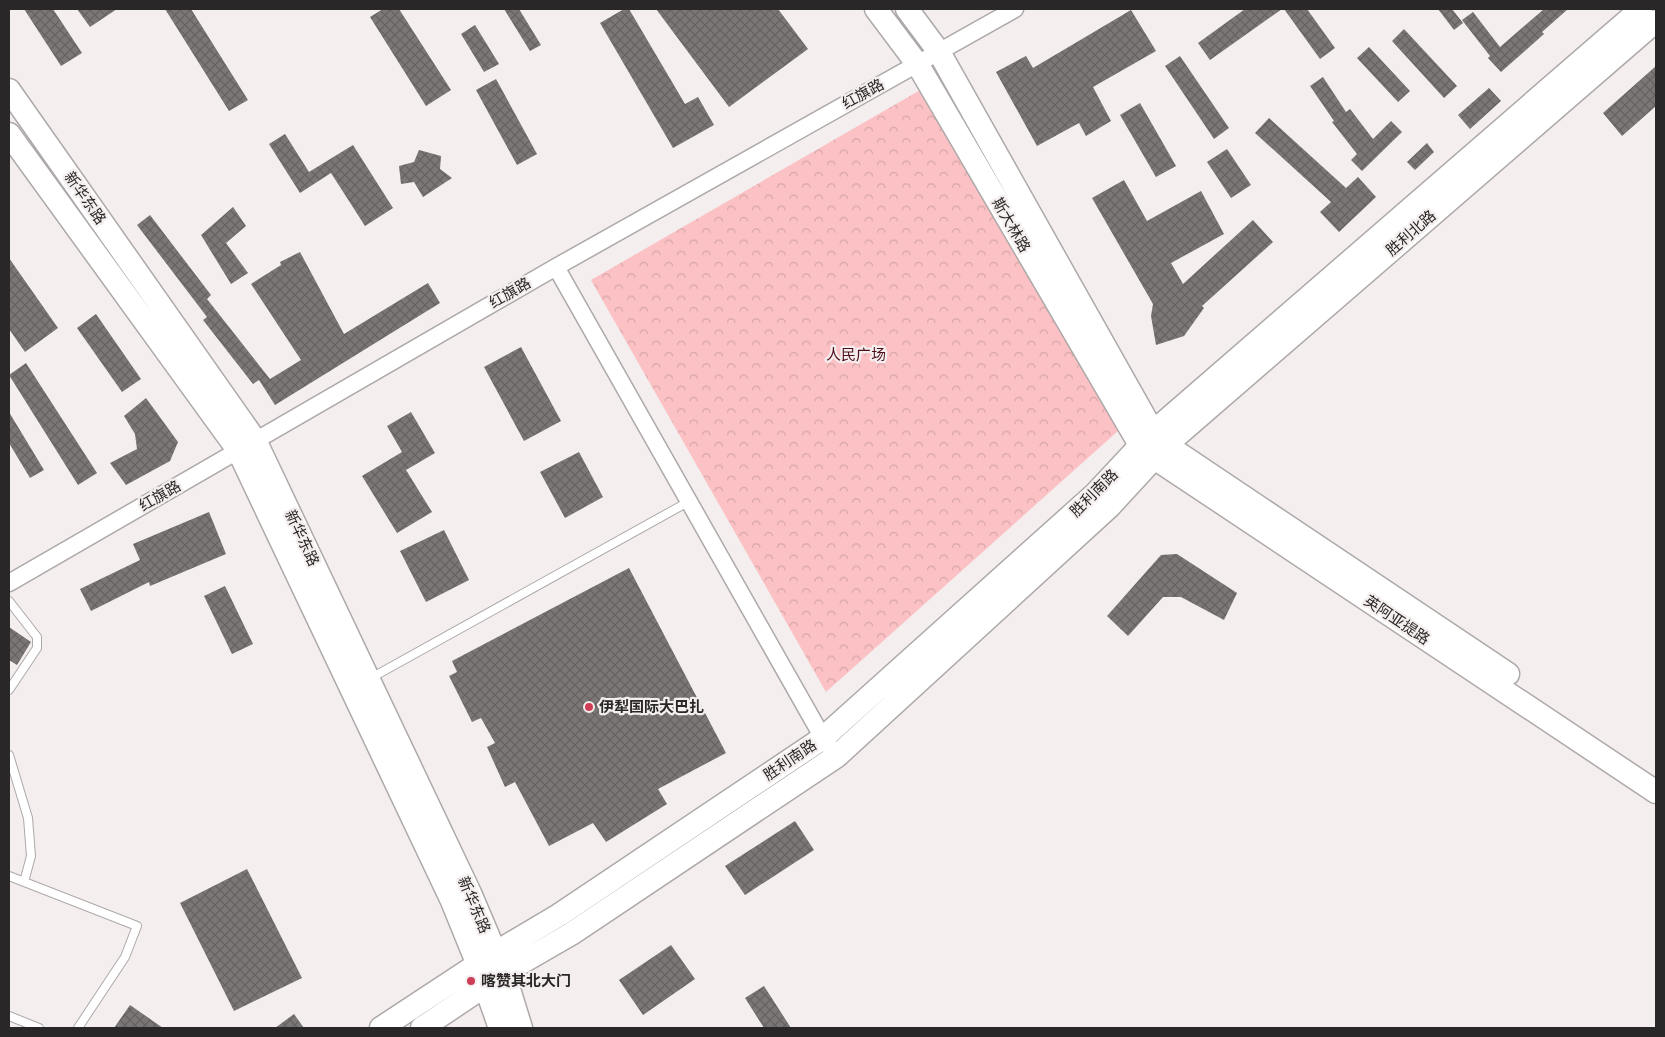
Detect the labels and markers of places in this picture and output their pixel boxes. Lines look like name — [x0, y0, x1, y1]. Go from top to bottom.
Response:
place label: 伊犁国际大巴扎 — [599, 697, 704, 716]
marker: 伊犁国际大巴扎 — [583, 701, 595, 713]
place label: 喀赞其北大门 — [481, 971, 571, 990]
marker: 喀赞其北大门 — [465, 975, 477, 987]

